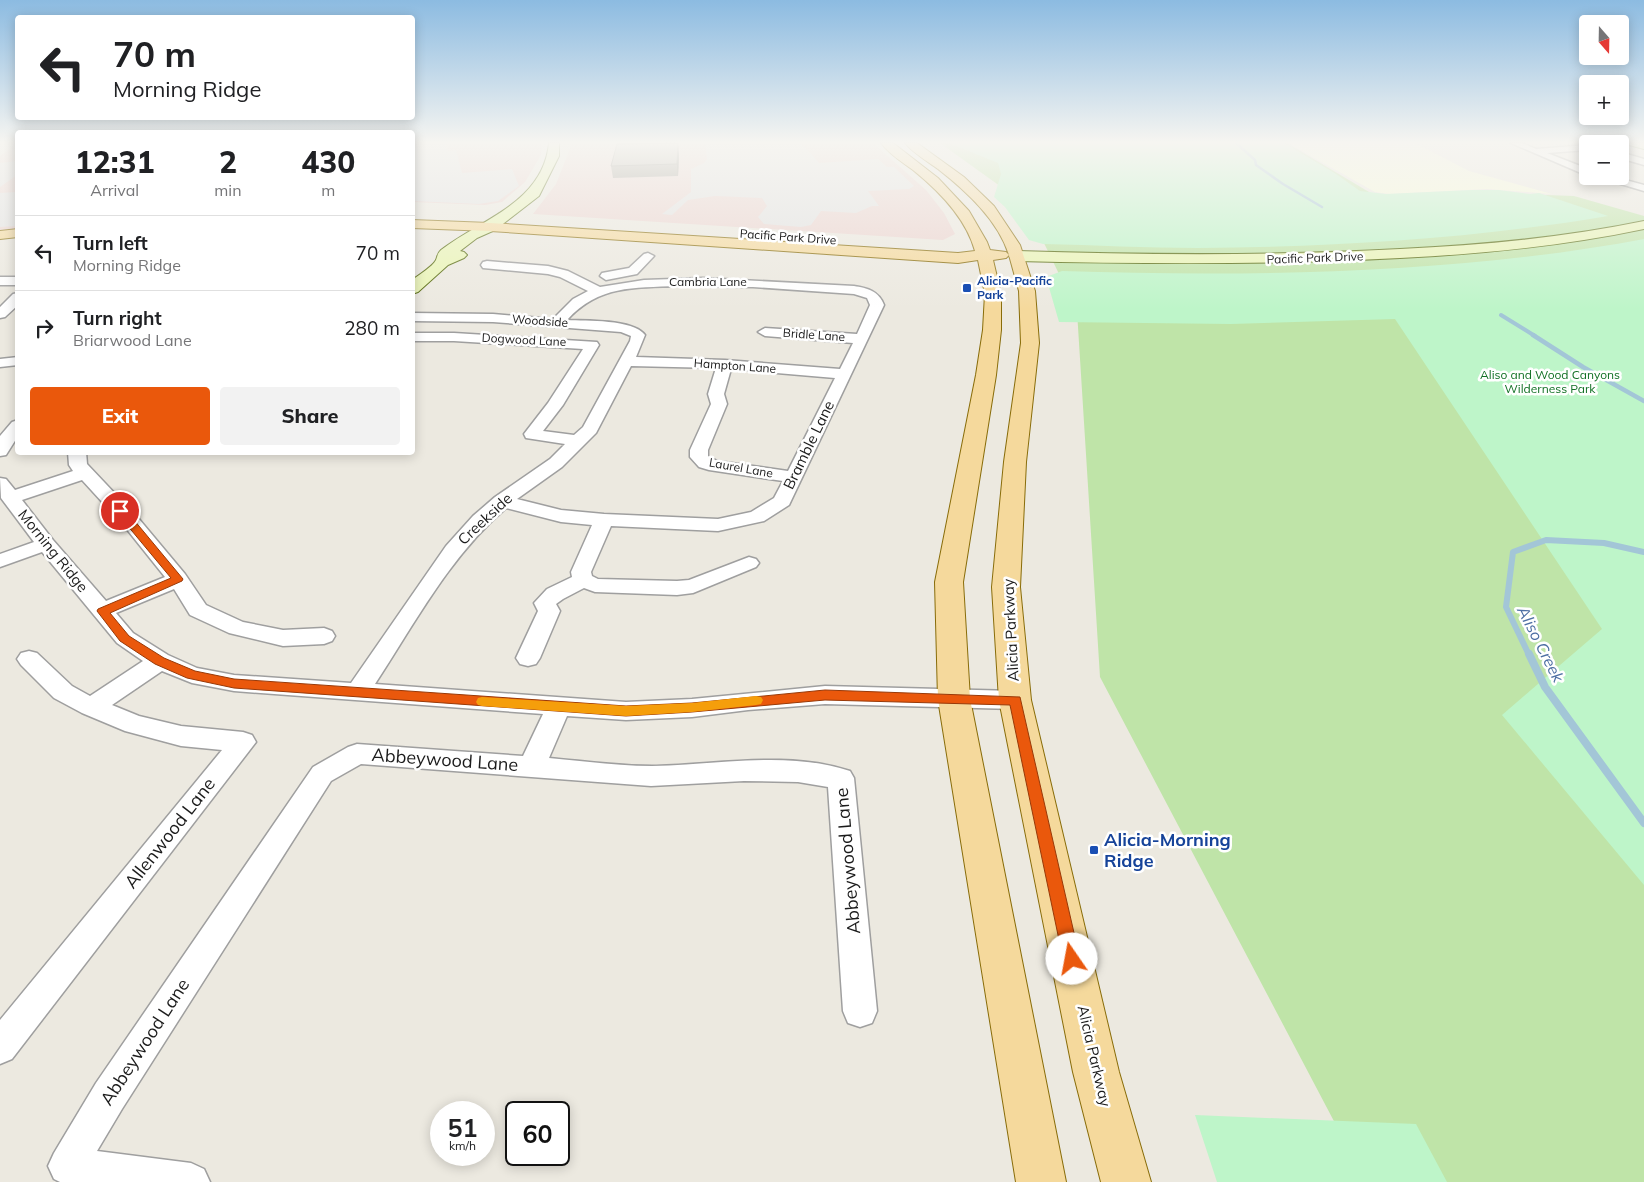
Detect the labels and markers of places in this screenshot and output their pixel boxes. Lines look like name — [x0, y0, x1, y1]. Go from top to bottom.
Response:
place label: Alicia-Pacific Park — [977, 273, 1052, 302]
marker: Alicia-Pacific Park — [961, 282, 973, 294]
pin — [99, 490, 141, 532]
place label: Alicia-Morning Ridge — [1104, 828, 1231, 872]
marker: Alicia-Morning Ridge — [1088, 844, 1100, 856]

